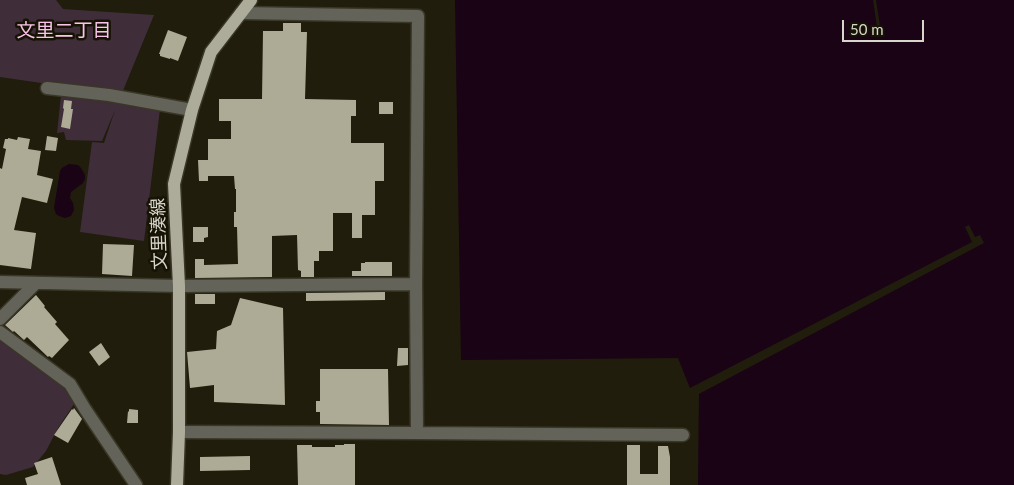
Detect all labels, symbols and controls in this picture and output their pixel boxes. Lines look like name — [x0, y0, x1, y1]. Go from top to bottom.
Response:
scale bar — [844, 10, 926, 42]
district label: 文里二丁目 — [17, 20, 111, 42]
text: 50 m — [850, 20, 884, 38]
street label: 文里湊線 — [147, 198, 171, 270]

